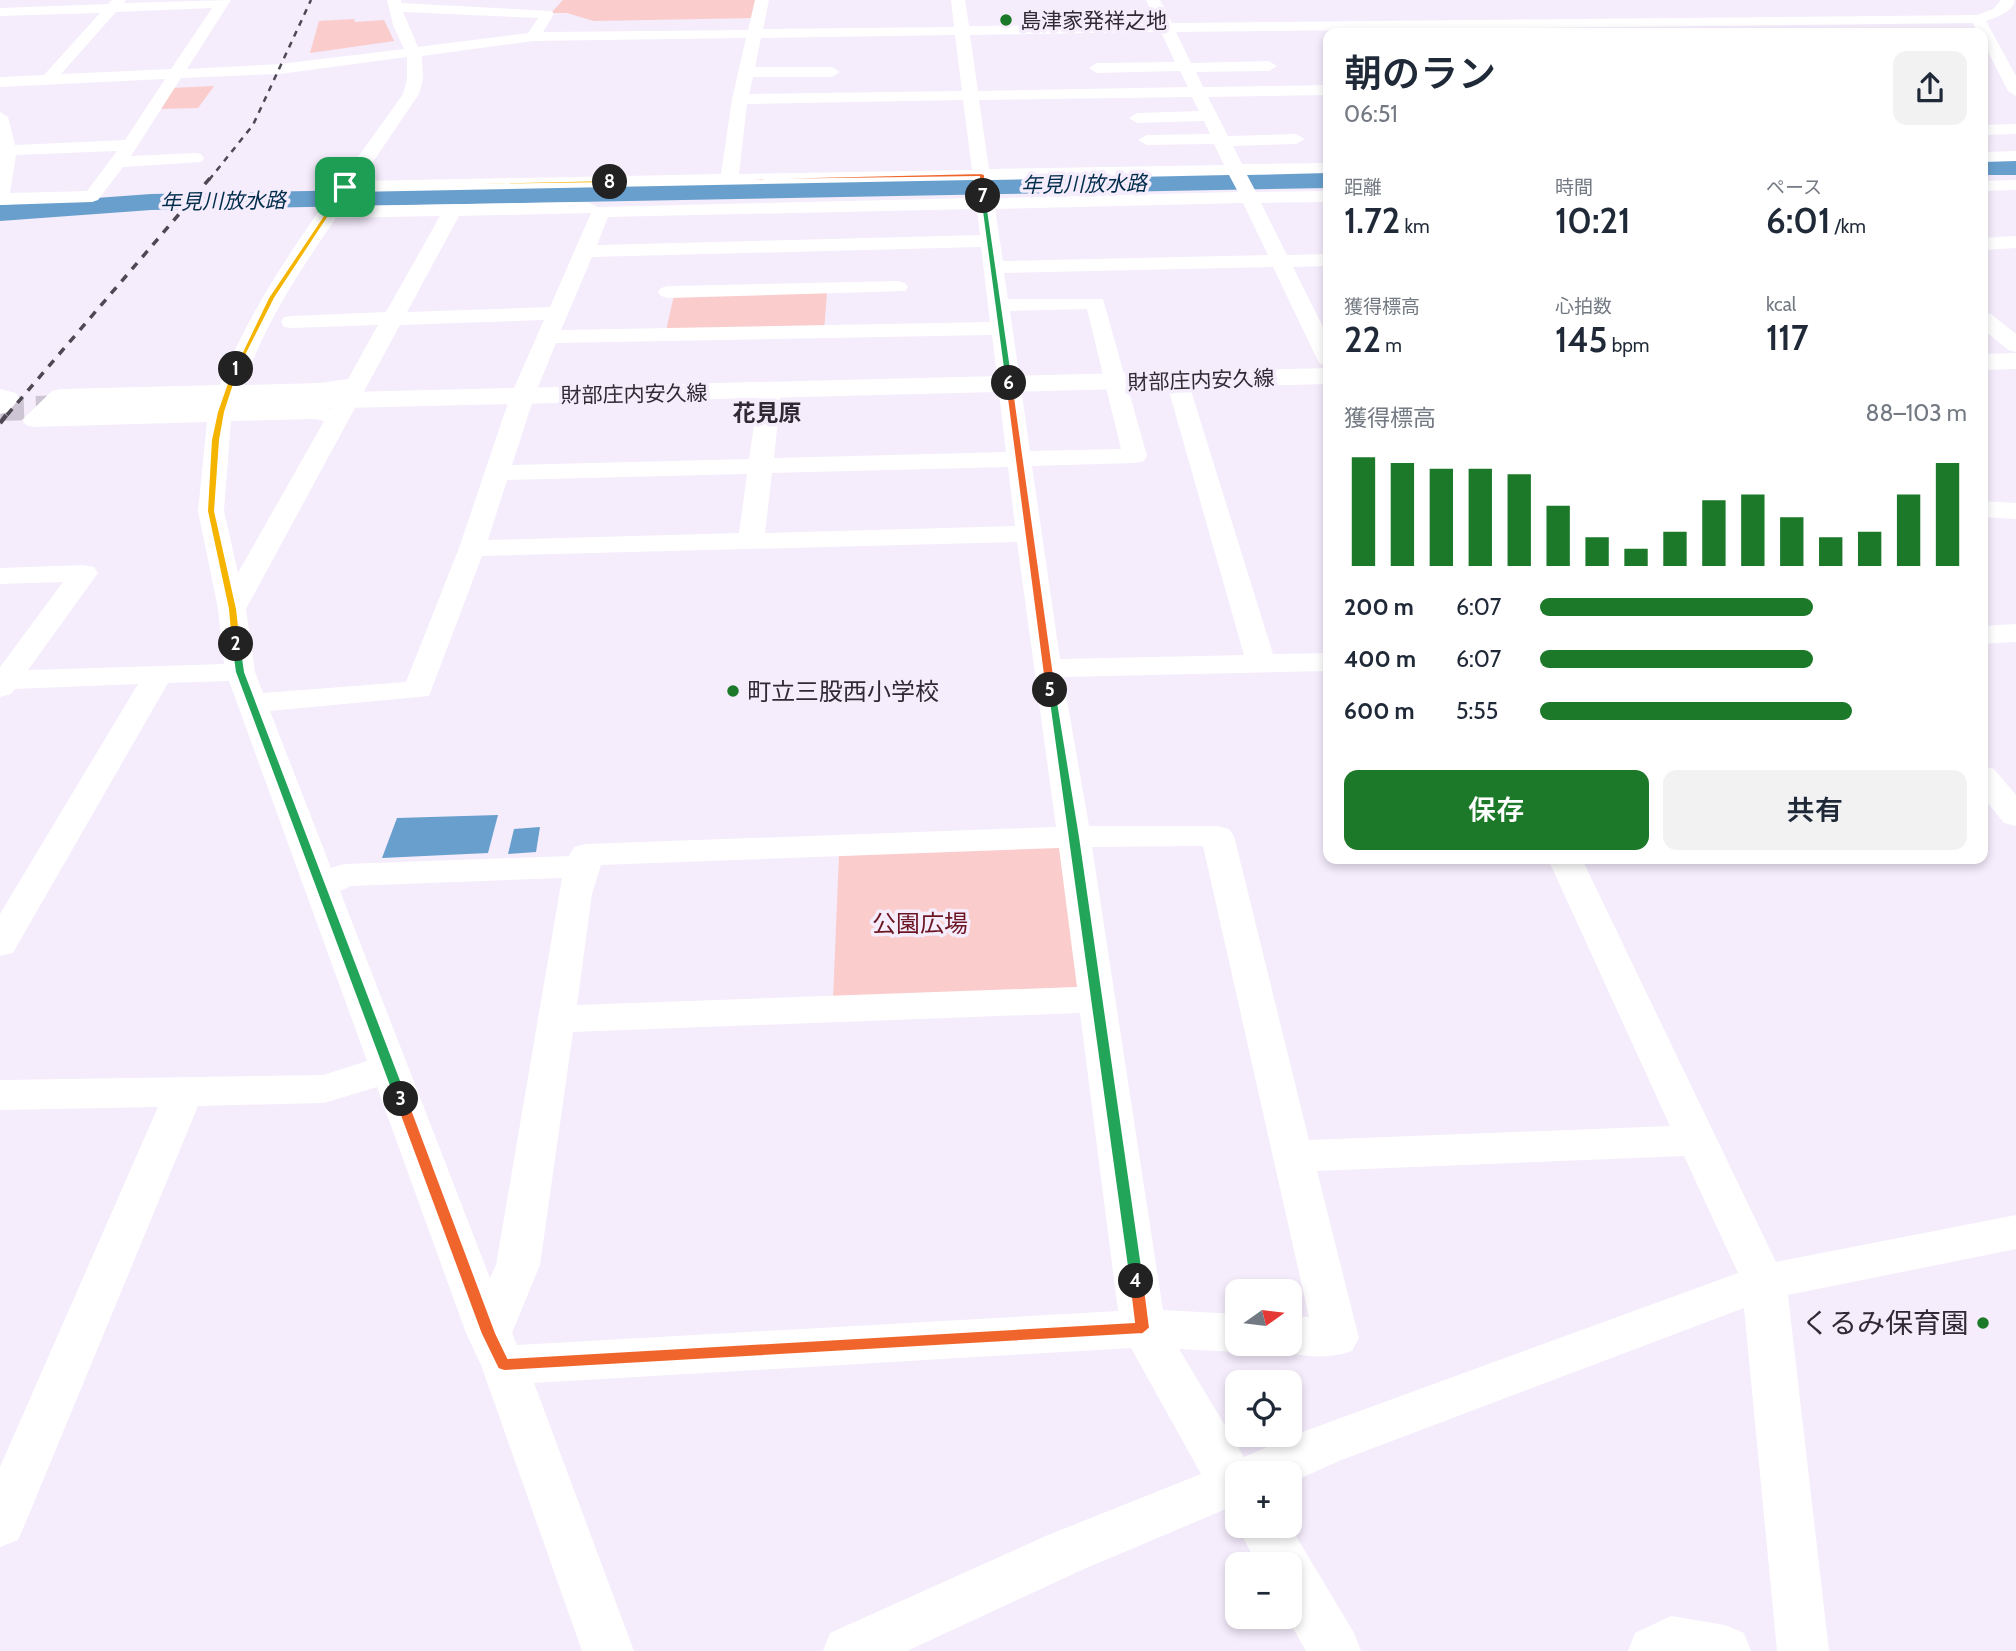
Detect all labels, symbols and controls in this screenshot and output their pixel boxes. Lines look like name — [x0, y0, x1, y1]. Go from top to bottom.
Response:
place label: 島津家発祥之地 — [1020, 8, 1167, 33]
marker: 島津家発祥之地 — [998, 12, 1014, 28]
text: 朝のラン — [1344, 50, 1496, 97]
button: share — [1893, 51, 1967, 125]
text: 06:51 — [1344, 100, 1398, 128]
pin — [315, 157, 375, 217]
pin: 8 — [592, 164, 628, 200]
icon: arrive — [326, 168, 364, 206]
text: 8 — [604, 170, 615, 193]
water label: 年見川放水路 — [1021, 170, 1149, 198]
text: 距離 — [1344, 176, 1382, 199]
text: 時間 — [1555, 176, 1593, 199]
text: ペース — [1766, 176, 1822, 199]
pin: 7 — [965, 178, 1000, 214]
text: 7 — [978, 184, 987, 207]
water label: 年見川放水路 — [160, 187, 288, 215]
text: 1.72 — [1344, 199, 1400, 242]
text: 10:21 — [1555, 199, 1630, 242]
text: 6:01 — [1766, 199, 1830, 242]
text: km — [1400, 215, 1430, 238]
text: /km — [1830, 215, 1866, 238]
text: kcal — [1766, 293, 1796, 316]
text: 獲得標高 — [1344, 295, 1420, 318]
text: 心拍数 — [1555, 295, 1612, 318]
text: 117 — [1766, 316, 1809, 359]
text: 22 — [1344, 318, 1381, 361]
text: 145 — [1555, 318, 1607, 361]
text: m — [1381, 334, 1402, 357]
text: bpm — [1607, 334, 1650, 357]
pin: 1 — [218, 352, 254, 386]
text: 1 — [232, 357, 239, 380]
street label: 財部庄内安久線 — [1127, 365, 1275, 395]
pin: 6 — [992, 366, 1026, 400]
text: 6 — [1003, 371, 1014, 394]
street label: 財部庄内安久線 — [560, 380, 708, 408]
district label: 花見原 — [733, 399, 802, 427]
text: 88–103 m — [1866, 399, 1967, 427]
text: 獲得標高 — [1344, 404, 1436, 432]
text: 200 m — [1344, 593, 1414, 621]
text: 6:07 — [1456, 593, 1501, 621]
pin: 2 — [218, 626, 254, 662]
text: 2 — [230, 632, 241, 655]
text: 400 m — [1344, 645, 1416, 673]
text: 6:07 — [1456, 645, 1501, 673]
pin: 5 — [1032, 672, 1068, 708]
place label: 町立三股西小学校 — [747, 677, 939, 706]
text: 5 — [1044, 678, 1055, 701]
marker: 町立三股西小学校 — [725, 683, 741, 699]
text: 600 m — [1344, 697, 1415, 725]
text: 5:55 — [1456, 697, 1498, 725]
button: 保存 — [1344, 770, 1649, 850]
button: 共有 — [1663, 770, 1967, 850]
park label: 公園広場 — [872, 909, 968, 938]
pin: 3 — [384, 1082, 418, 1116]
text: 3 — [395, 1087, 406, 1110]
pin: 4 — [1118, 1264, 1154, 1298]
text: 4 — [1130, 1269, 1141, 1292]
north arrow — [1225, 1279, 1302, 1356]
map controls — [1225, 1279, 1302, 1629]
place label: くるみ保育園 — [1802, 1306, 1969, 1340]
marker: くるみ保育園 — [1975, 1315, 1991, 1331]
button: locate — [1225, 1370, 1302, 1447]
button: + — [1225, 1461, 1302, 1538]
button: − — [1225, 1552, 1302, 1629]

